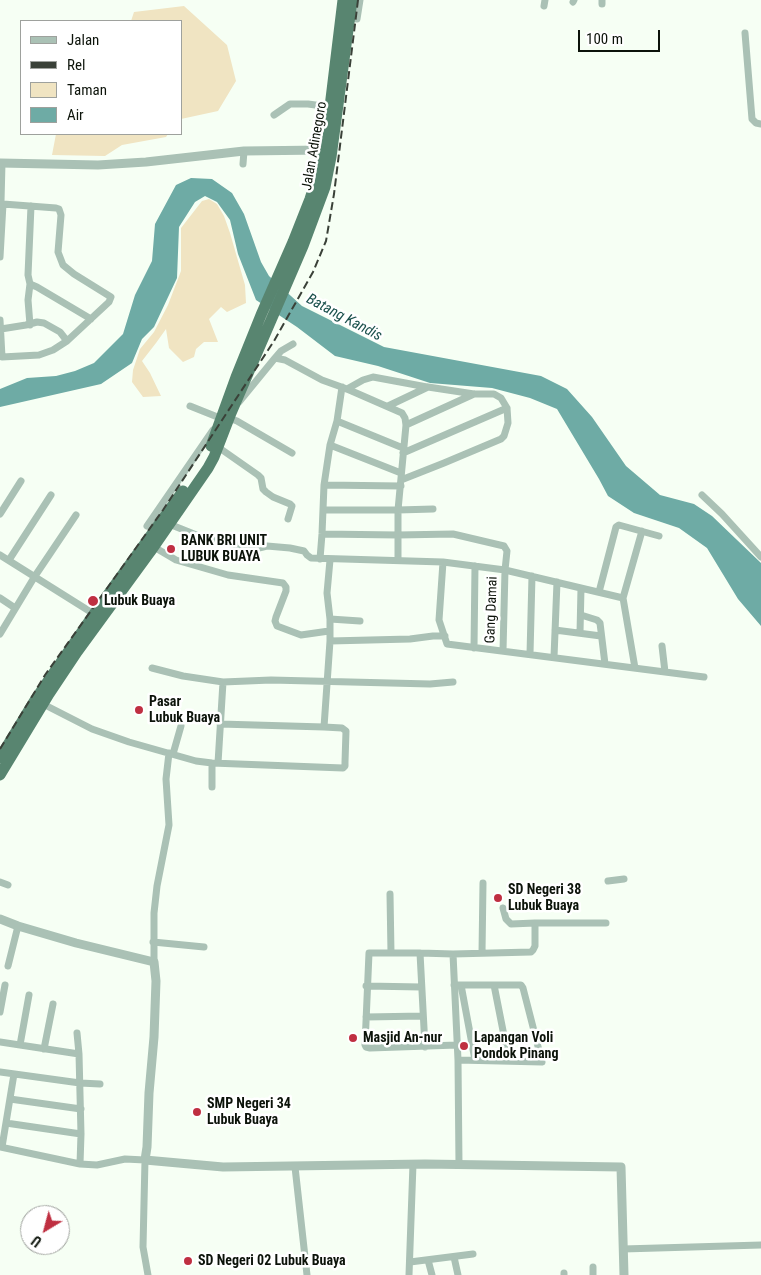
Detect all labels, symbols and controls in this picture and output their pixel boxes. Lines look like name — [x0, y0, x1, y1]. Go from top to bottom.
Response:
legend — [20, 20, 182, 135]
scale bar — [581, 20, 664, 52]
text: 100 m — [586, 30, 623, 48]
text: Jalan — [67, 31, 99, 49]
text: Rel — [67, 56, 85, 74]
text: Taman — [67, 81, 107, 99]
street label: Jalan Adinegoro — [299, 100, 331, 192]
text: Air — [67, 106, 84, 124]
water label: Batang Kandis — [303, 291, 385, 345]
place label: BANK BRI UNIT LUBUK BUAYA — [181, 533, 267, 566]
marker: BANK BRI UNIT LUBUK BUAYA — [165, 543, 177, 555]
street label: Gang Damai — [482, 576, 502, 644]
place label: Lubuk Buaya — [104, 593, 175, 609]
marker: Lubuk Buaya — [86, 594, 100, 608]
place label: Pasar Lubuk Buaya — [149, 694, 220, 726]
marker: Pasar Lubuk Buaya — [133, 704, 145, 716]
place label: SD Negeri 38 Lubuk Buaya — [508, 882, 581, 914]
marker: SD Negeri 38 Lubuk Buaya — [492, 892, 504, 904]
place label: Masjid An-nur — [363, 1030, 442, 1046]
place label: Lapangan Voli Pondok Pinang — [474, 1030, 558, 1062]
marker: Masjid An-nur — [347, 1032, 359, 1044]
marker: Lapangan Voli Pondok Pinang — [458, 1040, 470, 1052]
place label: SMP Negeri 34 Lubuk Buaya — [207, 1096, 291, 1128]
marker: SMP Negeri 34 Lubuk Buaya — [191, 1106, 203, 1118]
north arrow — [20, 1205, 70, 1255]
text: U — [29, 1232, 45, 1250]
place label: SD Negeri 02 Lubuk Buaya — [198, 1253, 346, 1269]
marker: SD Negeri 02 Lubuk Buaya — [182, 1255, 194, 1267]

